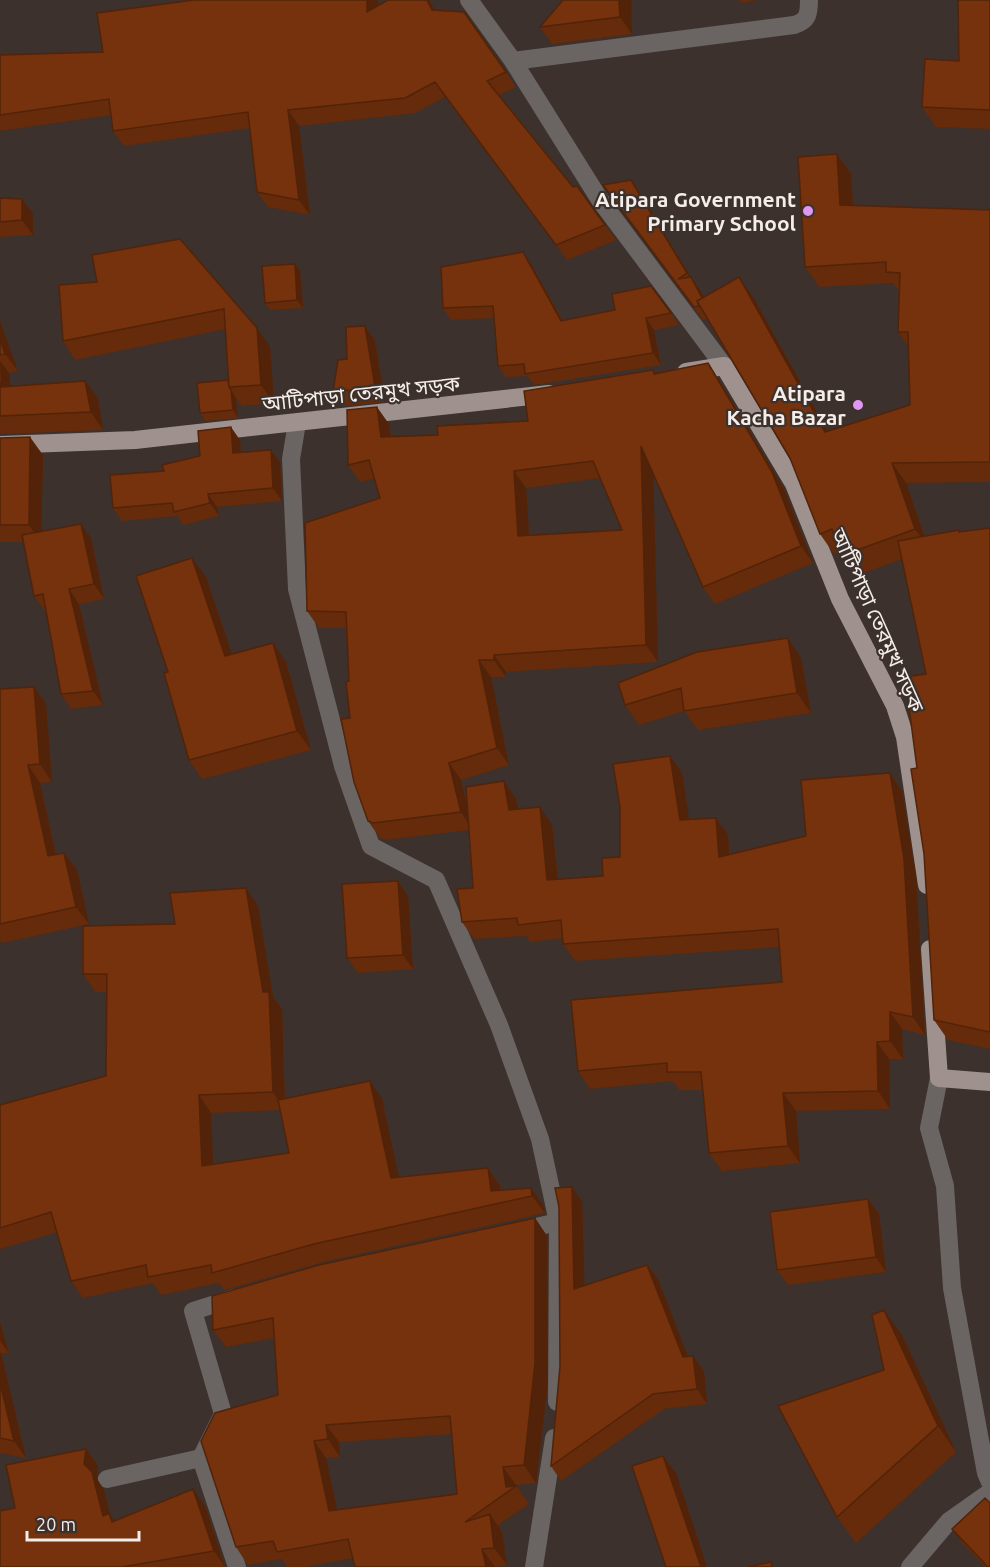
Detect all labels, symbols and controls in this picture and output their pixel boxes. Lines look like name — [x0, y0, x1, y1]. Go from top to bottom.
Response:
place label: Atipara Government Primary School — [595, 187, 796, 235]
marker: Atipara Government Primary School — [801, 204, 815, 218]
street label: আটিপাড়া তেরমুখ সড়ক — [260, 371, 462, 416]
place label: Atipara Kacha Bazar — [726, 381, 846, 429]
marker: Atipara Kacha Bazar — [851, 398, 865, 412]
street label: আটিপাড়া তেরমুখ সড়ক — [825, 523, 930, 717]
scale bar — [27, 1504, 140, 1542]
text: 20 m — [36, 1514, 76, 1534]

